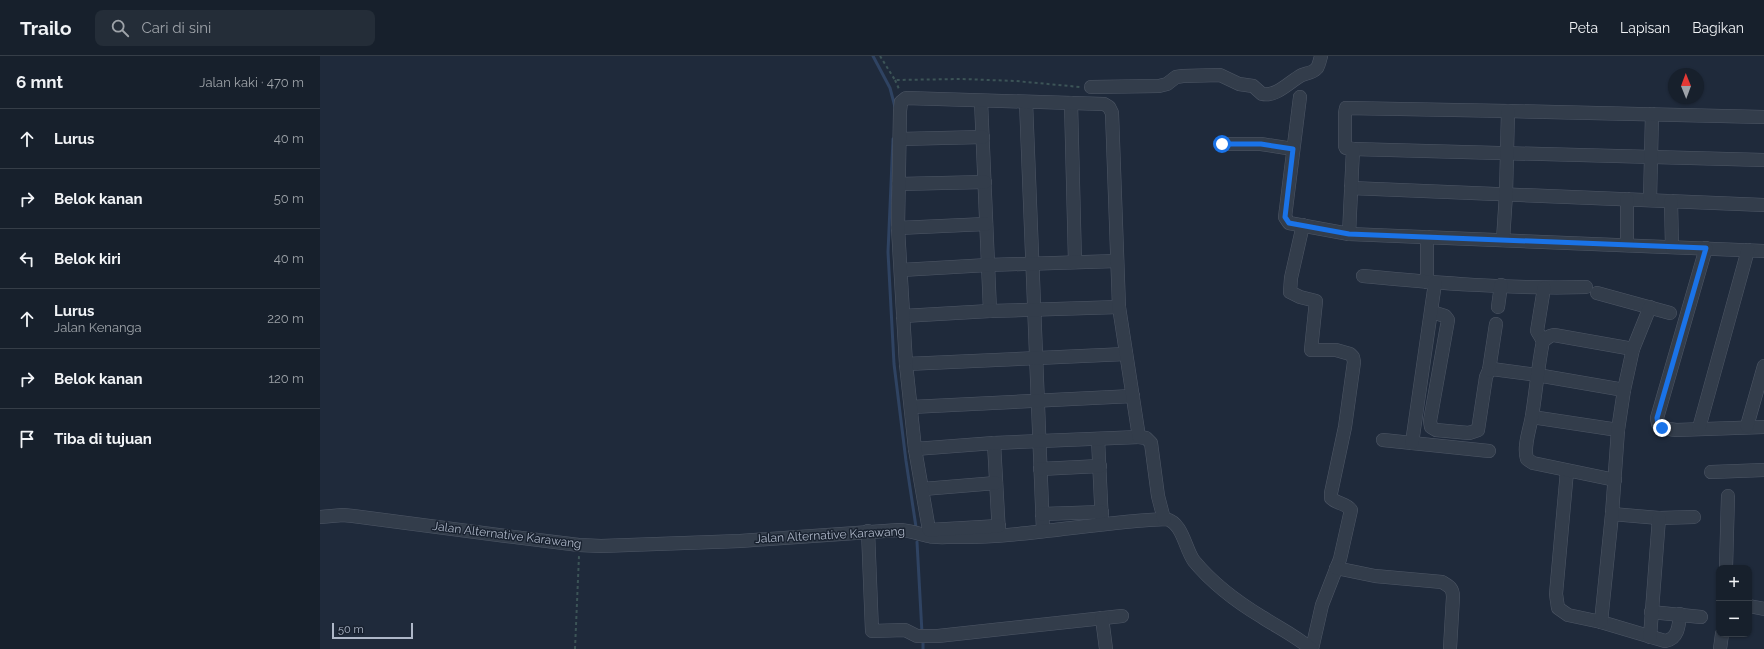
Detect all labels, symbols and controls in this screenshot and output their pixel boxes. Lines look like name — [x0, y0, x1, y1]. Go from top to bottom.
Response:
search box — [95, 10, 375, 46]
text: Trailo — [20, 17, 71, 39]
icon: search — [109, 17, 131, 39]
text: Cari di sini — [141, 19, 211, 37]
text: Peta — [1569, 20, 1598, 36]
text: Lapisan — [1620, 20, 1670, 36]
text: Bagikan — [1692, 20, 1744, 36]
north arrow — [1668, 68, 1704, 104]
text: 6 mnt — [16, 72, 63, 92]
text: Jalan kaki · 470 m — [199, 75, 304, 90]
icon: ahead — [16, 128, 38, 150]
text: Lurus — [54, 130, 95, 148]
text: 40 m — [274, 131, 304, 146]
route start — [1213, 135, 1231, 153]
icon: right — [16, 188, 38, 210]
text: Belok kanan — [54, 190, 143, 208]
text: 50 m — [274, 191, 304, 206]
icon: left — [16, 248, 38, 270]
text: Belok kiri — [54, 250, 121, 268]
text: 40 m — [274, 251, 304, 266]
text: Lurus — [54, 302, 95, 320]
icon: ahead — [16, 308, 38, 330]
text: 220 m — [267, 311, 304, 326]
text: Jalan Kenanga — [54, 320, 142, 335]
icon: right — [16, 368, 38, 390]
text: Belok kanan — [54, 370, 143, 388]
text: 120 m — [268, 371, 304, 386]
route end — [1653, 419, 1671, 437]
icon: arrive — [16, 428, 38, 450]
text: Tiba di tujuan — [54, 430, 152, 448]
street label: Jalan Alternative Karawang — [432, 519, 582, 551]
street label: Jalan Alternative Karawang — [755, 524, 905, 546]
map controls — [1716, 565, 1752, 637]
button: + — [1716, 565, 1752, 601]
button: − — [1716, 601, 1752, 637]
scale bar — [332, 621, 413, 640]
text: 50 m — [338, 623, 364, 636]

